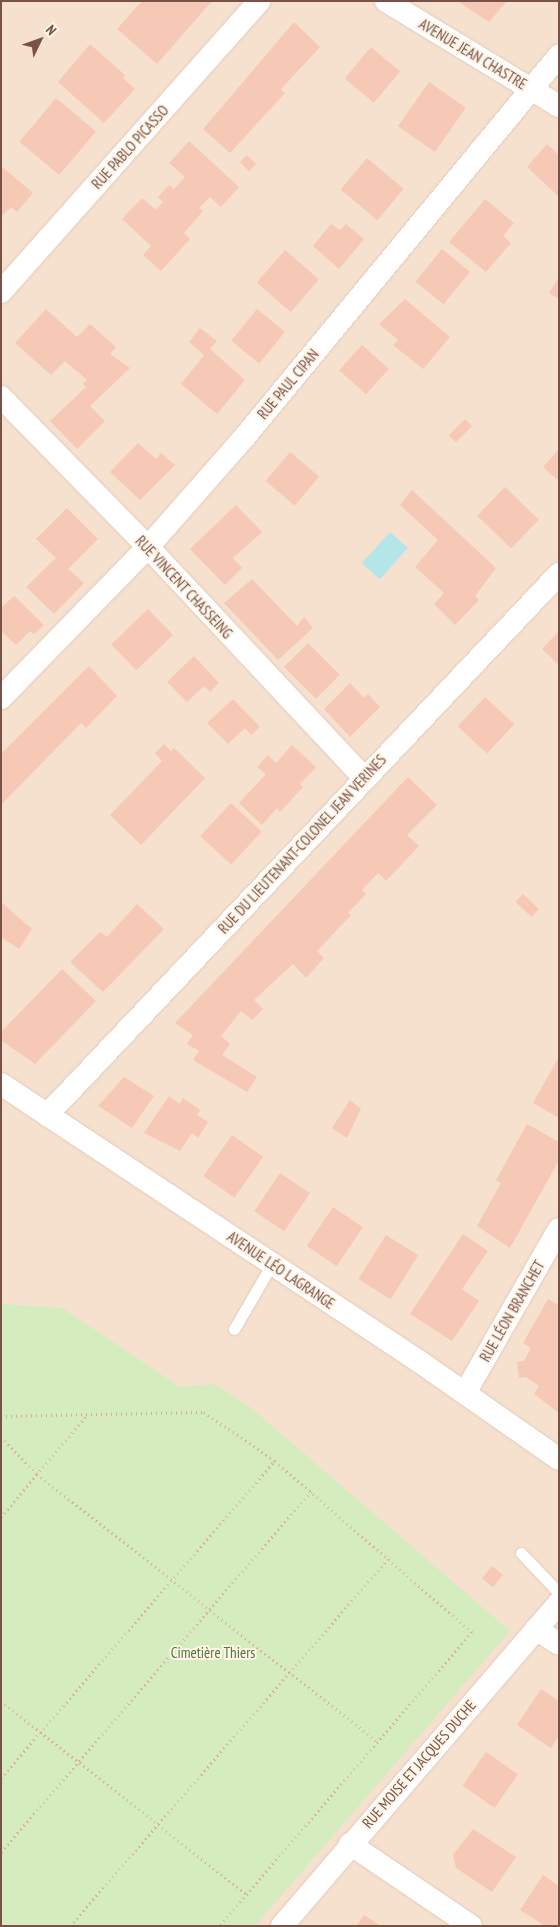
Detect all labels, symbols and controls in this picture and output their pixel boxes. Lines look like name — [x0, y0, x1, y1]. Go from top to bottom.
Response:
north arrow — [15, 15, 65, 65]
street label: AVENUE JEAN CHASTRE — [416, 15, 530, 93]
text: N — [42, 21, 60, 39]
street label: RUE PABLO PICASSO — [88, 101, 172, 193]
street label: RUE PAUL CIPAN — [253, 345, 323, 423]
street label: RUE VINCENT CHASSEING — [132, 532, 236, 642]
street label: RUE DU LIEUTENANT-COLONEL JEAN VERINES — [214, 750, 390, 938]
street label: AVENUE LÉO LAGRANGE — [224, 1227, 338, 1313]
street label: RUE LÉON BRANCHET — [476, 1257, 548, 1365]
park label: Cimetière Thiers — [170, 1644, 256, 1662]
street label: RUE MOISE ET JACQUES DUCHE — [358, 1696, 480, 1832]

